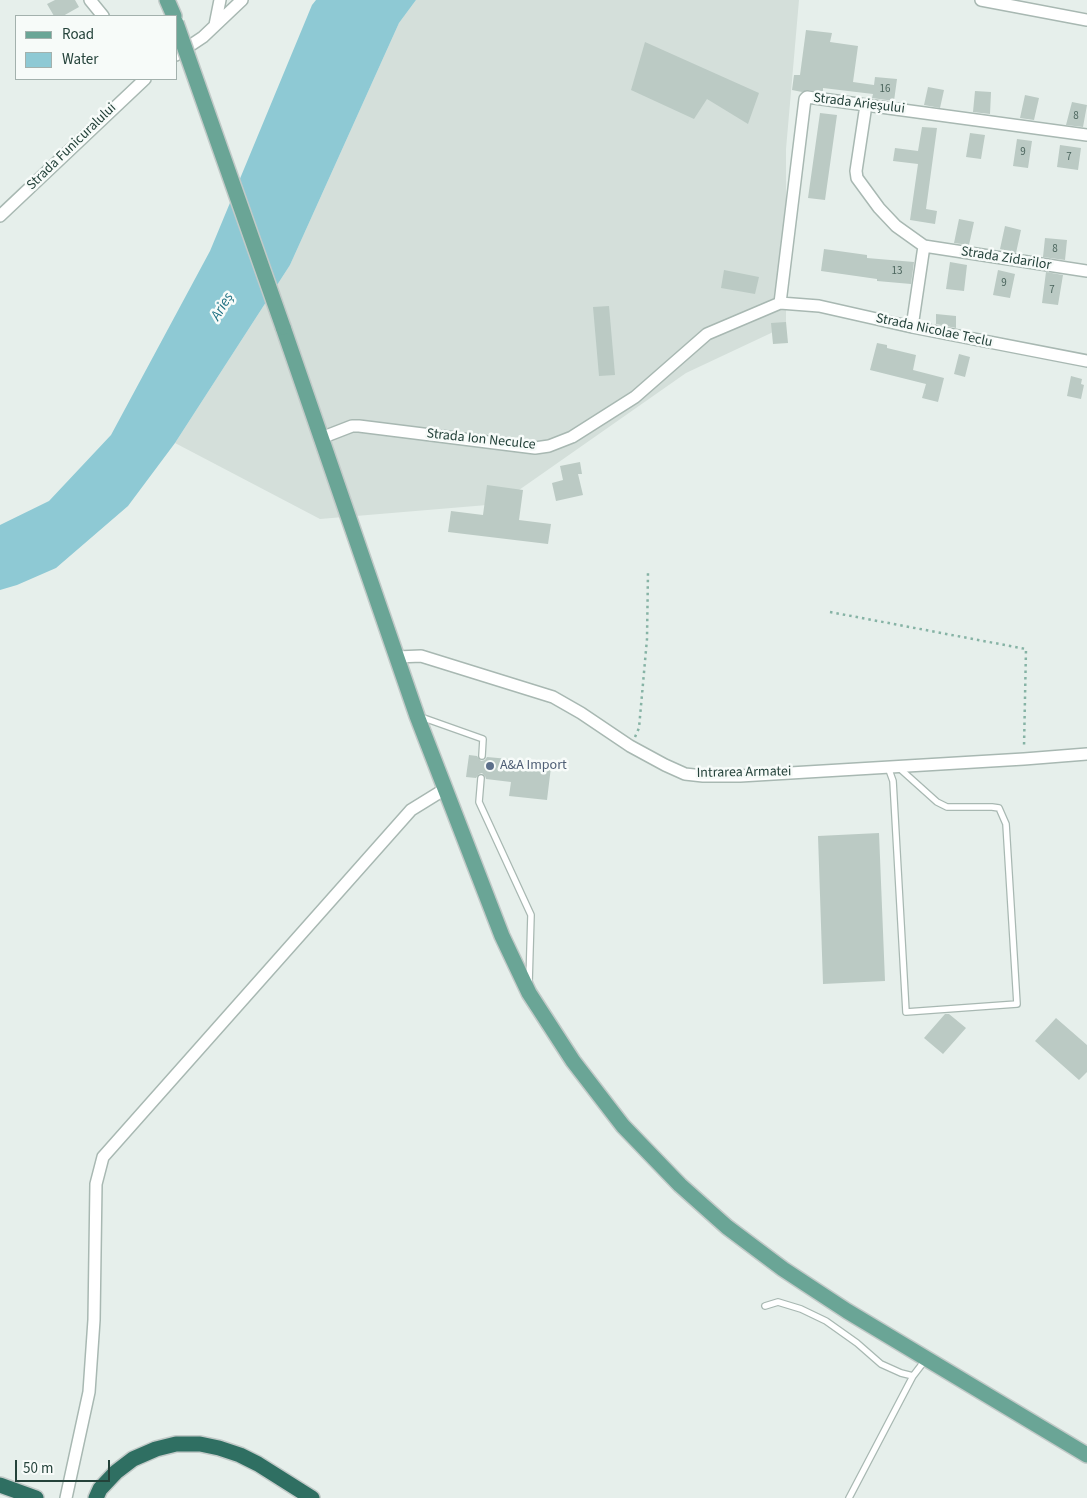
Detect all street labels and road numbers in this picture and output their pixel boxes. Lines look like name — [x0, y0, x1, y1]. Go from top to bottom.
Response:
street label: Strada Arieșului — [812, 90, 906, 118]
street label: Strada Funicuralului — [24, 100, 120, 194]
street label: Strada Zidarilor — [960, 244, 1052, 274]
street label: Strada Nicolae Teclu — [874, 310, 994, 352]
street label: Strada Ion Neculce — [426, 426, 536, 454]
street label: Intrarea Armatei — [696, 764, 792, 782]

